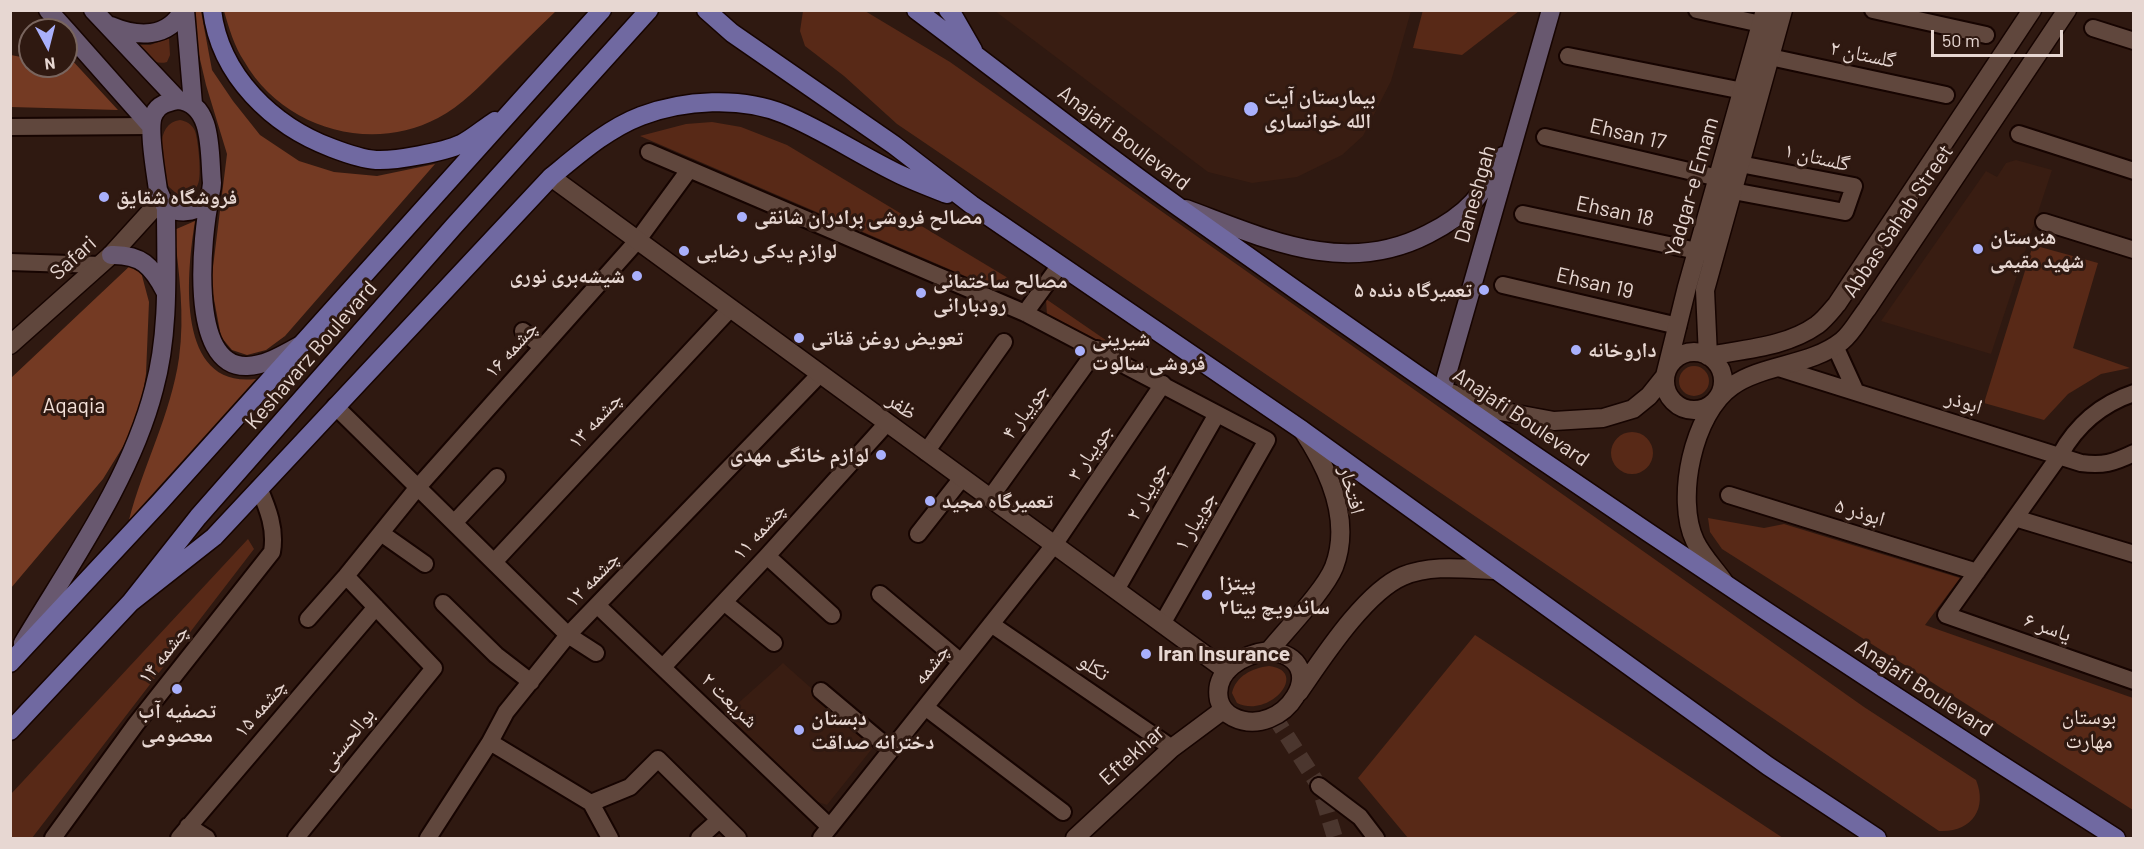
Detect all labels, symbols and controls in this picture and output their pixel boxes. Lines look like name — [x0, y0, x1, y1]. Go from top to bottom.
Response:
north arrow — [18, 18, 78, 78]
scale bar — [1934, 18, 2066, 56]
text: 50 m — [1942, 29, 1980, 51]
street label: گلستان ۲ — [1828, 35, 1898, 73]
text: N — [44, 54, 56, 74]
street label: Anajafi Boulevard — [1053, 80, 1195, 196]
place label: بیمارستان آیت الله خوانساری — [1264, 84, 1375, 134]
marker: بیمارستان آیت الله خوانساری — [1242, 100, 1260, 118]
street label: Ehsan 17 — [1587, 113, 1669, 155]
street label: Yadgar-e Emam — [1660, 114, 1724, 260]
street label: گلستان ۱ — [1782, 137, 1852, 177]
street label: Abbas Sahab Street — [1838, 140, 1958, 302]
street label: Daneshgah — [1449, 142, 1501, 246]
place label: فروشگاه شقایق — [116, 184, 237, 210]
marker: فروشگاه شقایق — [97, 190, 111, 204]
street label: Ehsan 18 — [1574, 190, 1656, 232]
place label: مصالح فروشی برادران شانقی — [754, 204, 982, 230]
marker: مصالح فروشی برادران شانقی — [735, 210, 749, 224]
place label: هنرستان شهید مقیمی — [1990, 224, 2084, 274]
street label: Safari — [45, 231, 101, 285]
place label: لوازم یدکی رضایی — [696, 238, 837, 264]
marker: هنرستان شهید مقیمی — [1971, 242, 1985, 256]
marker: لوازم یدکی رضایی — [677, 244, 691, 258]
street label: Ehsan 19 — [1554, 262, 1636, 304]
place label: شیشه‌بری نوری — [509, 263, 625, 289]
place label: مصالح ساختمانی رودبارانی — [933, 268, 1068, 318]
marker: شیشه‌بری نوری — [630, 269, 644, 283]
street label: Keshavarz Boulevard — [240, 276, 382, 434]
place label: تعمیرگاه دنده ۵ — [1354, 277, 1472, 303]
marker: تعمیرگاه دنده ۵ — [1477, 283, 1491, 297]
marker: مصالح ساختمانی رودبارانی — [914, 286, 928, 300]
street label: چشمه ۱۶ — [479, 315, 543, 383]
place label: تعویض روغن قناتی — [811, 325, 963, 351]
place label: شیرینی فروشی سالوت — [1092, 326, 1206, 376]
marker: تعویض روغن قناتی — [792, 331, 806, 345]
place label: داروخانه — [1588, 337, 1657, 363]
marker: داروخانه — [1569, 343, 1583, 357]
marker: شیرینی فروشی سالوت — [1073, 344, 1087, 358]
street label: Anajafi Boulevard — [1448, 362, 1594, 472]
street label: جویبار ۴ — [996, 378, 1054, 444]
street label: ابوذر — [1942, 384, 1986, 420]
street label: چشمه ۱۳ — [562, 386, 628, 454]
street label: ظفر — [882, 387, 922, 425]
park label: Aqaqia — [43, 393, 105, 419]
street label: جویبار ۳ — [1062, 419, 1118, 485]
place label: لوازم خانگی مهدی — [730, 442, 869, 468]
marker: لوازم خانگی مهدی — [874, 448, 888, 462]
street label: جویبار ۲ — [1120, 457, 1174, 525]
street label: افتخار — [1334, 463, 1370, 517]
street label: جویبار ۱ — [1168, 487, 1222, 555]
place label: تعمیرگاه مجید — [942, 488, 1053, 514]
street label: ابوذر ۵ — [1832, 492, 1888, 532]
marker: تعمیرگاه مجید — [923, 494, 937, 508]
street label: چشمه ۱۱ — [727, 497, 791, 565]
street label: چشمه ۱۲ — [559, 546, 625, 612]
place label: پیتزا ساندویچ بیتا۲ — [1219, 570, 1330, 620]
marker: پیتزا ساندویچ بیتا۲ — [1200, 588, 1214, 602]
street label: یاسر ۶ — [2021, 607, 2075, 647]
street label: چشمه ۱۴ — [132, 619, 194, 689]
street label: Anajafi Boulevard — [1851, 634, 1997, 742]
street label: چشمه — [907, 638, 955, 690]
place label: Iran Insurance — [1158, 641, 1290, 667]
marker: Iran Insurance — [1139, 647, 1153, 661]
street label: تکلو — [1074, 648, 1114, 686]
street label: شریعت ۲ — [696, 667, 764, 733]
street label: چشمه ۱۵ — [228, 674, 292, 742]
marker: تصفیه آب معصومی — [170, 682, 184, 696]
place label: تصفیه آب معصومی — [138, 698, 216, 748]
street label: بوالحسنی — [314, 703, 380, 775]
park label: بوستان مهارت — [2062, 704, 2116, 754]
place label: دبستان دخترانه صداقت — [811, 705, 934, 755]
street label: Eftekhar — [1094, 719, 1170, 791]
marker: دبستان دخترانه صداقت — [792, 723, 806, 737]

